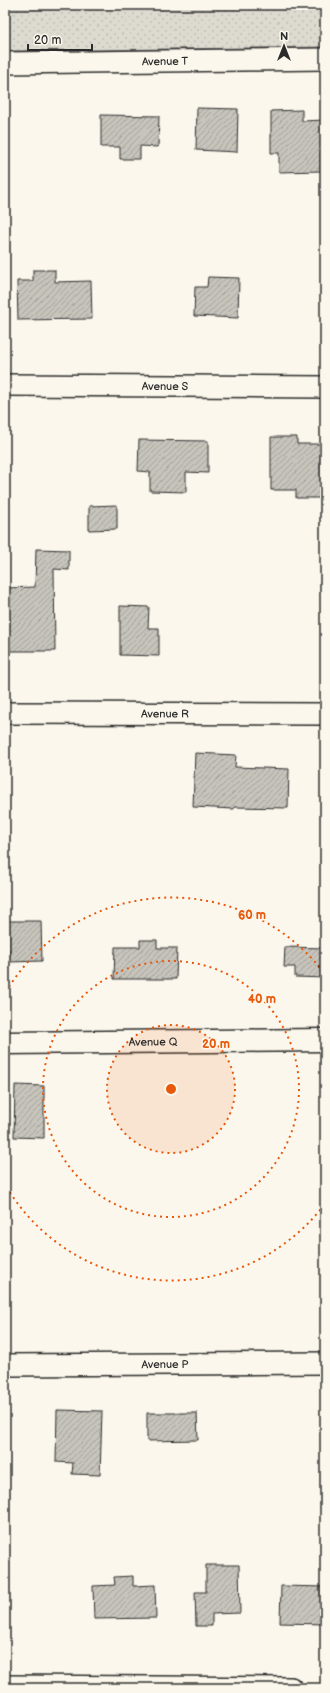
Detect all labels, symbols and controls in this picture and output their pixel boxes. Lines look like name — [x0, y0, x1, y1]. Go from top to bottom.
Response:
scale bar — [28, 26, 92, 52]
north arrow — [264, 26, 304, 66]
text: N — [280, 30, 288, 43]
text: 20 m — [34, 33, 61, 48]
street label: Avenue T — [142, 55, 189, 68]
street label: Avenue S — [142, 380, 189, 393]
street label: Avenue R — [141, 707, 189, 721]
text: 60 m — [238, 908, 266, 923]
text: 40 m — [248, 992, 276, 1007]
street label: Avenue Q — [129, 1035, 178, 1049]
text: 20 m — [202, 1037, 230, 1052]
centre of rings — [164, 1082, 178, 1096]
street label: Avenue P — [142, 1358, 189, 1371]

